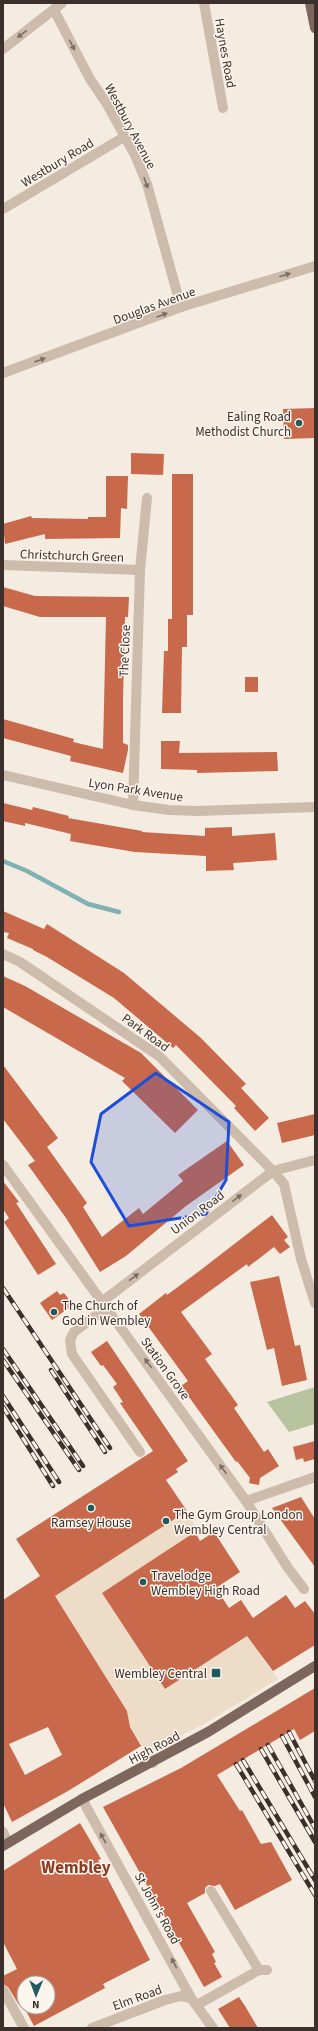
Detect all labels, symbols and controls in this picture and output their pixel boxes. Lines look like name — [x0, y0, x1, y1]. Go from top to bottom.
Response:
street label: Haynes Road — [210, 17, 240, 90]
one-way arrow — [16, 30, 27, 39]
one-way arrow — [69, 39, 75, 50]
street label: Westbury Avenue — [100, 81, 160, 172]
street label: Westbury Road — [18, 134, 97, 192]
one-way arrow — [143, 178, 149, 190]
one-way arrow — [280, 272, 292, 278]
street label: Douglas Avenue — [111, 283, 198, 329]
one-way arrow — [156, 311, 168, 317]
one-way arrow — [34, 356, 46, 362]
place label: Ealing Road Methodist Church — [195, 408, 291, 441]
marker: Ealing Road Methodist Church — [294, 418, 304, 428]
street label: Christchurch Green — [20, 545, 124, 567]
street label: The Close — [115, 624, 135, 678]
street label: Lyon Park Avenue — [87, 774, 184, 806]
street label: Park Road — [118, 1009, 173, 1056]
street label: Union Road — [167, 1187, 228, 1239]
one-way arrow — [232, 1194, 243, 1203]
one-way arrow — [128, 1273, 139, 1281]
place label: The Church of God in Wembley — [62, 1297, 150, 1330]
marker: The Church of God in Wembley — [49, 1307, 59, 1317]
street label: Station Grove — [136, 1334, 194, 1404]
one-way arrow — [143, 1358, 152, 1369]
one-way arrow — [219, 1464, 227, 1475]
marker: Ramsey House — [86, 1503, 96, 1513]
place label: The Gym Group London Wembley Central — [174, 1506, 303, 1539]
place label: Ramsey House — [51, 1514, 131, 1532]
marker: The Gym Group London Wembley Central — [161, 1516, 171, 1526]
place label: Travelodge Wembley High Road — [151, 1567, 260, 1600]
marker: Travelodge Wembley High Road — [138, 1577, 148, 1587]
place label: Wembley Central — [114, 1665, 207, 1683]
marker: Wembley Central — [210, 1667, 222, 1679]
street label: High Road — [126, 1727, 183, 1769]
one-way arrow — [100, 1832, 107, 1844]
district label: Wembley — [41, 1856, 111, 1880]
street label: St John's Road — [130, 1869, 184, 1948]
one-way arrow — [170, 1958, 177, 1969]
north arrow — [16, 1975, 56, 2015]
street label: Elm Road — [110, 1981, 165, 2015]
text: N — [32, 1997, 40, 2012]

